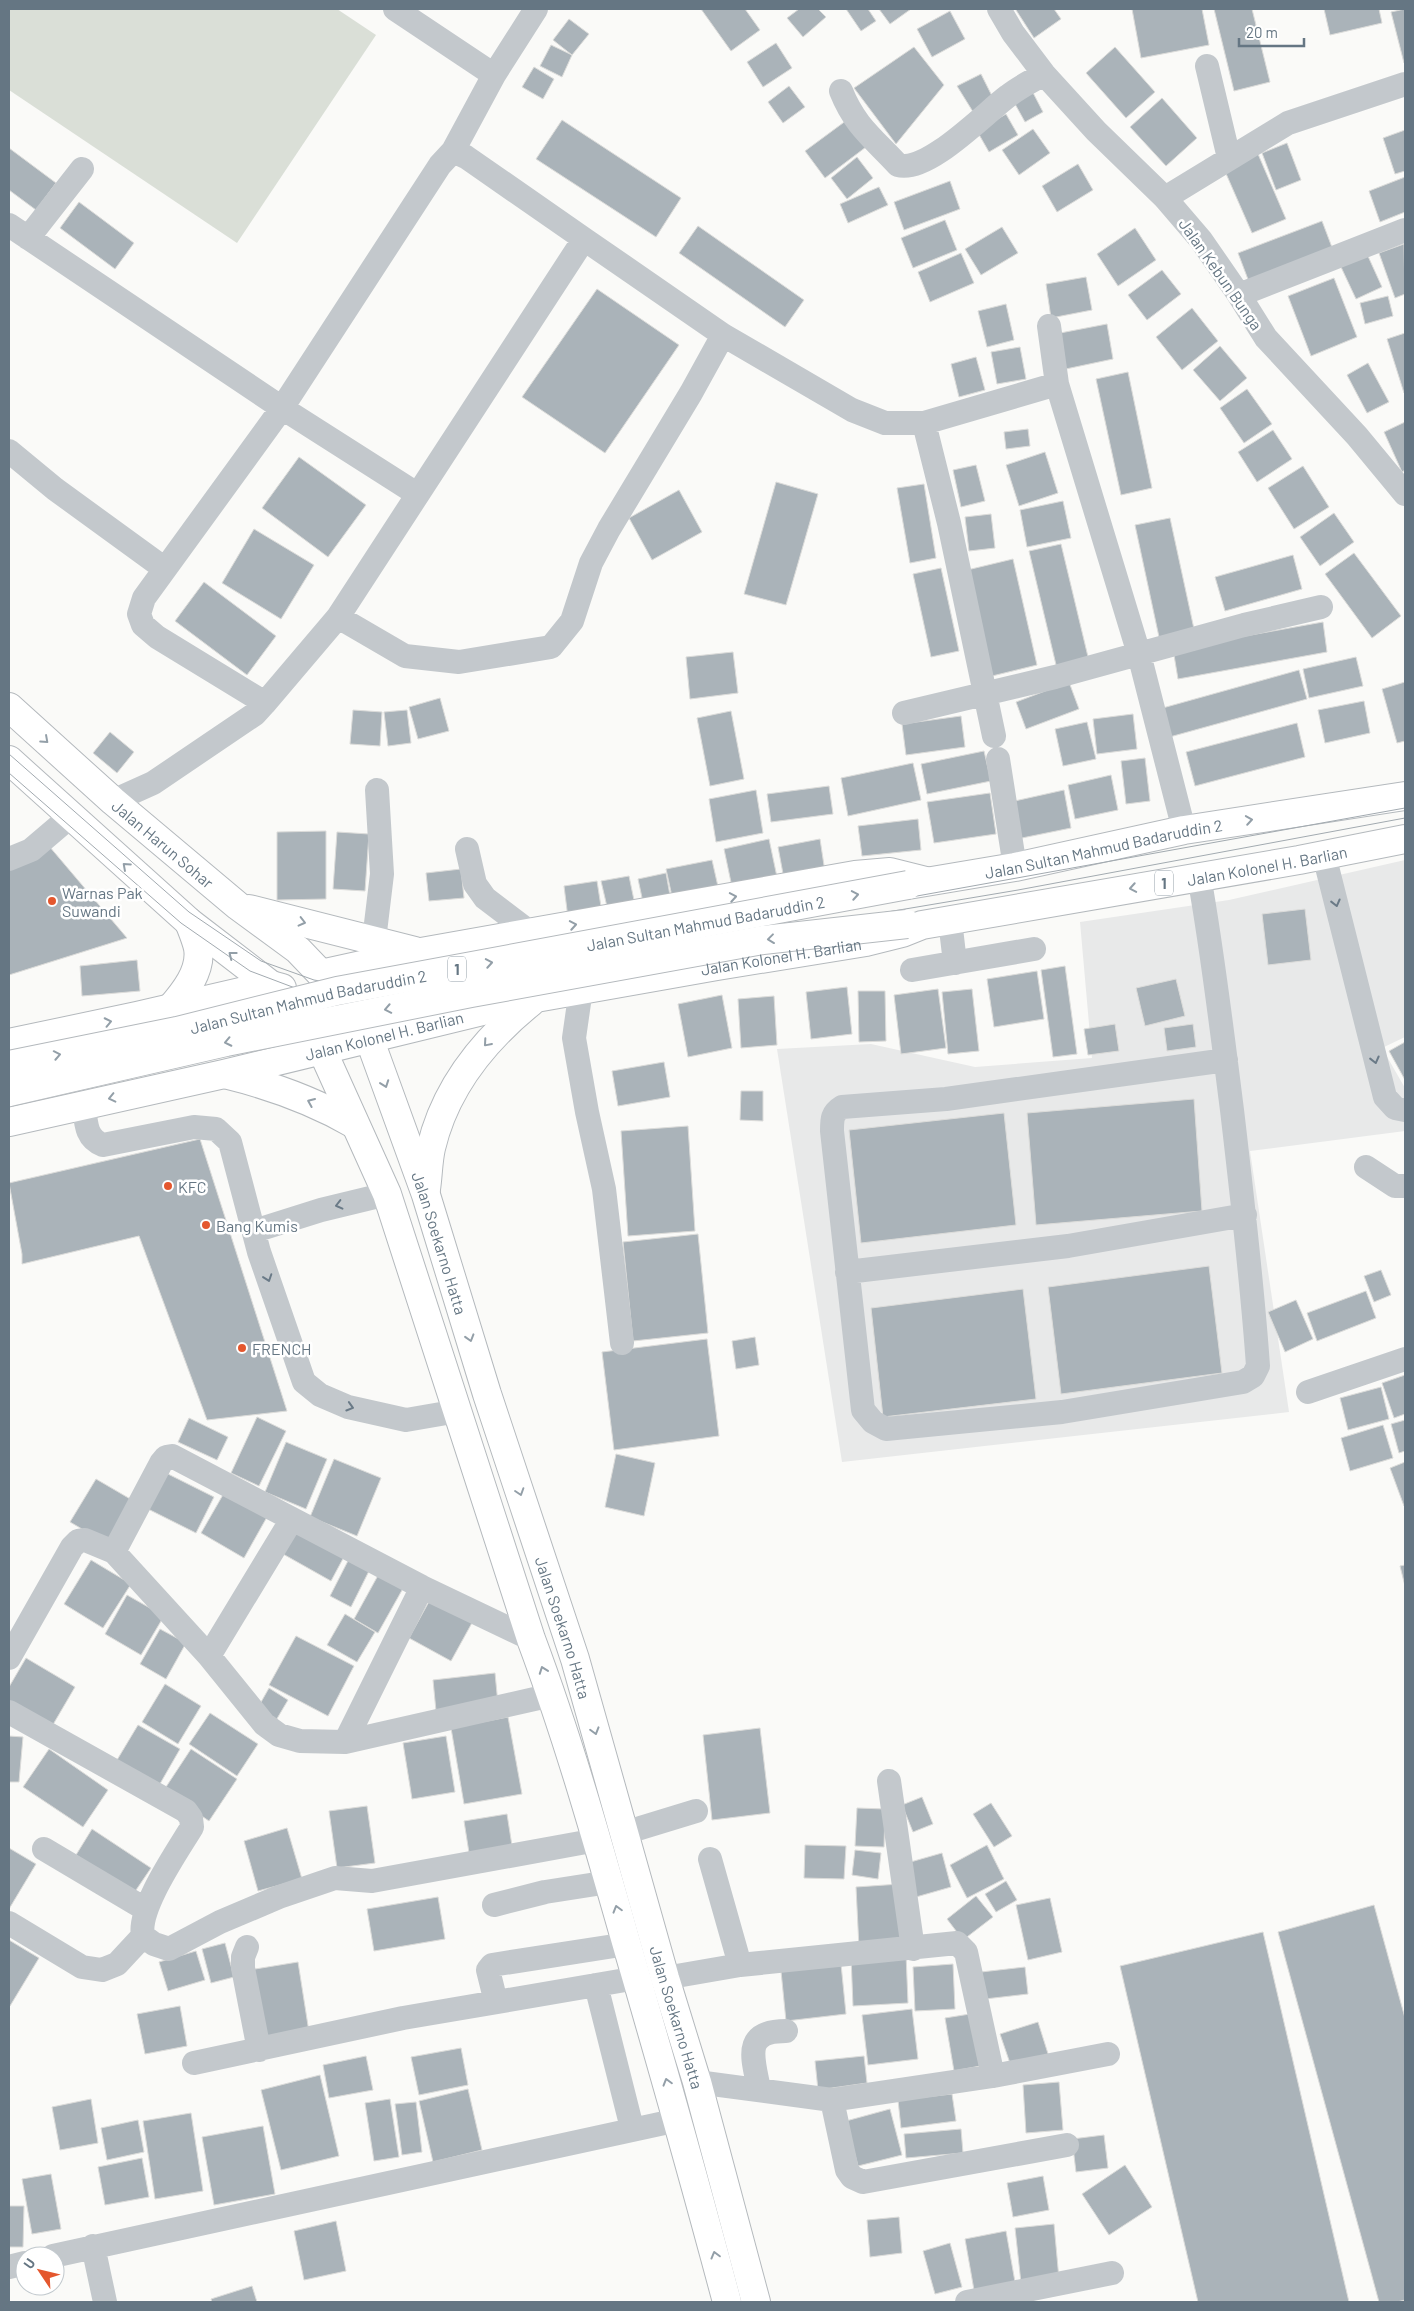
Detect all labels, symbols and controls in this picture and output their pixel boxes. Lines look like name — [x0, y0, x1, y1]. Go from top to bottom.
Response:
scale bar — [1239, 15, 1304, 47]
text: 20 m — [1246, 23, 1278, 41]
street label: Jalan Kebun Bunga — [1175, 214, 1267, 334]
one-way arrow — [40, 734, 49, 743]
street label: Jalan Harun Sohar — [109, 795, 218, 891]
street label: Jalan Sultan Mahmud Badaruddin 2 — [983, 815, 1224, 881]
one-way arrow — [1245, 815, 1253, 826]
street label: Jalan Kolonel H. Barlian — [1185, 841, 1349, 889]
one-way arrow — [123, 863, 132, 872]
road number: 1 — [1155, 870, 1173, 896]
one-way arrow — [1129, 882, 1138, 893]
place label: Warnas Pak Suwandi — [62, 883, 143, 920]
street label: Jalan Sultan Mahmud Badaruddin 2 — [585, 891, 826, 954]
one-way arrow — [851, 891, 860, 901]
one-way arrow — [728, 892, 737, 902]
marker: Warnas Pak Suwandi — [46, 895, 58, 907]
one-way arrow — [1330, 898, 1340, 906]
one-way arrow — [297, 916, 306, 927]
one-way arrow — [568, 921, 577, 931]
street label: Jalan Kolonel H. Barlian — [699, 933, 863, 978]
one-way arrow — [767, 933, 775, 944]
one-way arrow — [229, 953, 238, 961]
road number: 1 — [448, 956, 466, 982]
one-way arrow — [485, 959, 494, 969]
street label: Jalan Sultan Mahmud Badaruddin 2 — [188, 965, 428, 1037]
one-way arrow — [383, 1004, 392, 1014]
street label: Jalan Kolonel H. Barlian — [303, 1007, 465, 1063]
one-way arrow — [103, 1018, 112, 1028]
one-way arrow — [224, 1036, 233, 1047]
one-way arrow — [485, 1037, 493, 1046]
one-way arrow — [52, 1051, 61, 1061]
one-way arrow — [1370, 1056, 1380, 1064]
one-way arrow — [379, 1079, 389, 1088]
one-way arrow — [107, 1092, 116, 1103]
one-way arrow — [307, 1097, 316, 1108]
street label: Jalan Soekarno Hatta — [409, 1169, 471, 1316]
place label: KFC — [178, 1177, 207, 1196]
marker: KFC — [162, 1180, 174, 1192]
one-way arrow — [336, 1200, 344, 1210]
place label: Bang Kumis — [216, 1216, 298, 1235]
marker: Bang Kumis — [200, 1219, 212, 1231]
one-way arrow — [263, 1273, 273, 1281]
one-way arrow — [464, 1333, 474, 1341]
place label: FRENCH — [252, 1339, 312, 1358]
marker: FRENCH — [236, 1342, 248, 1354]
one-way arrow — [345, 1401, 353, 1411]
one-way arrow — [514, 1488, 524, 1496]
street label: Jalan Soekarno Hatta — [532, 1554, 595, 1701]
one-way arrow — [539, 1666, 549, 1675]
one-way arrow — [589, 1726, 600, 1735]
one-way arrow — [612, 1905, 622, 1913]
street label: Jalan Soekarno Hatta — [647, 1943, 708, 2091]
one-way arrow — [662, 2078, 672, 2086]
north arrow — [15, 2246, 65, 2296]
one-way arrow — [710, 2252, 720, 2260]
text: U — [19, 2255, 39, 2272]

